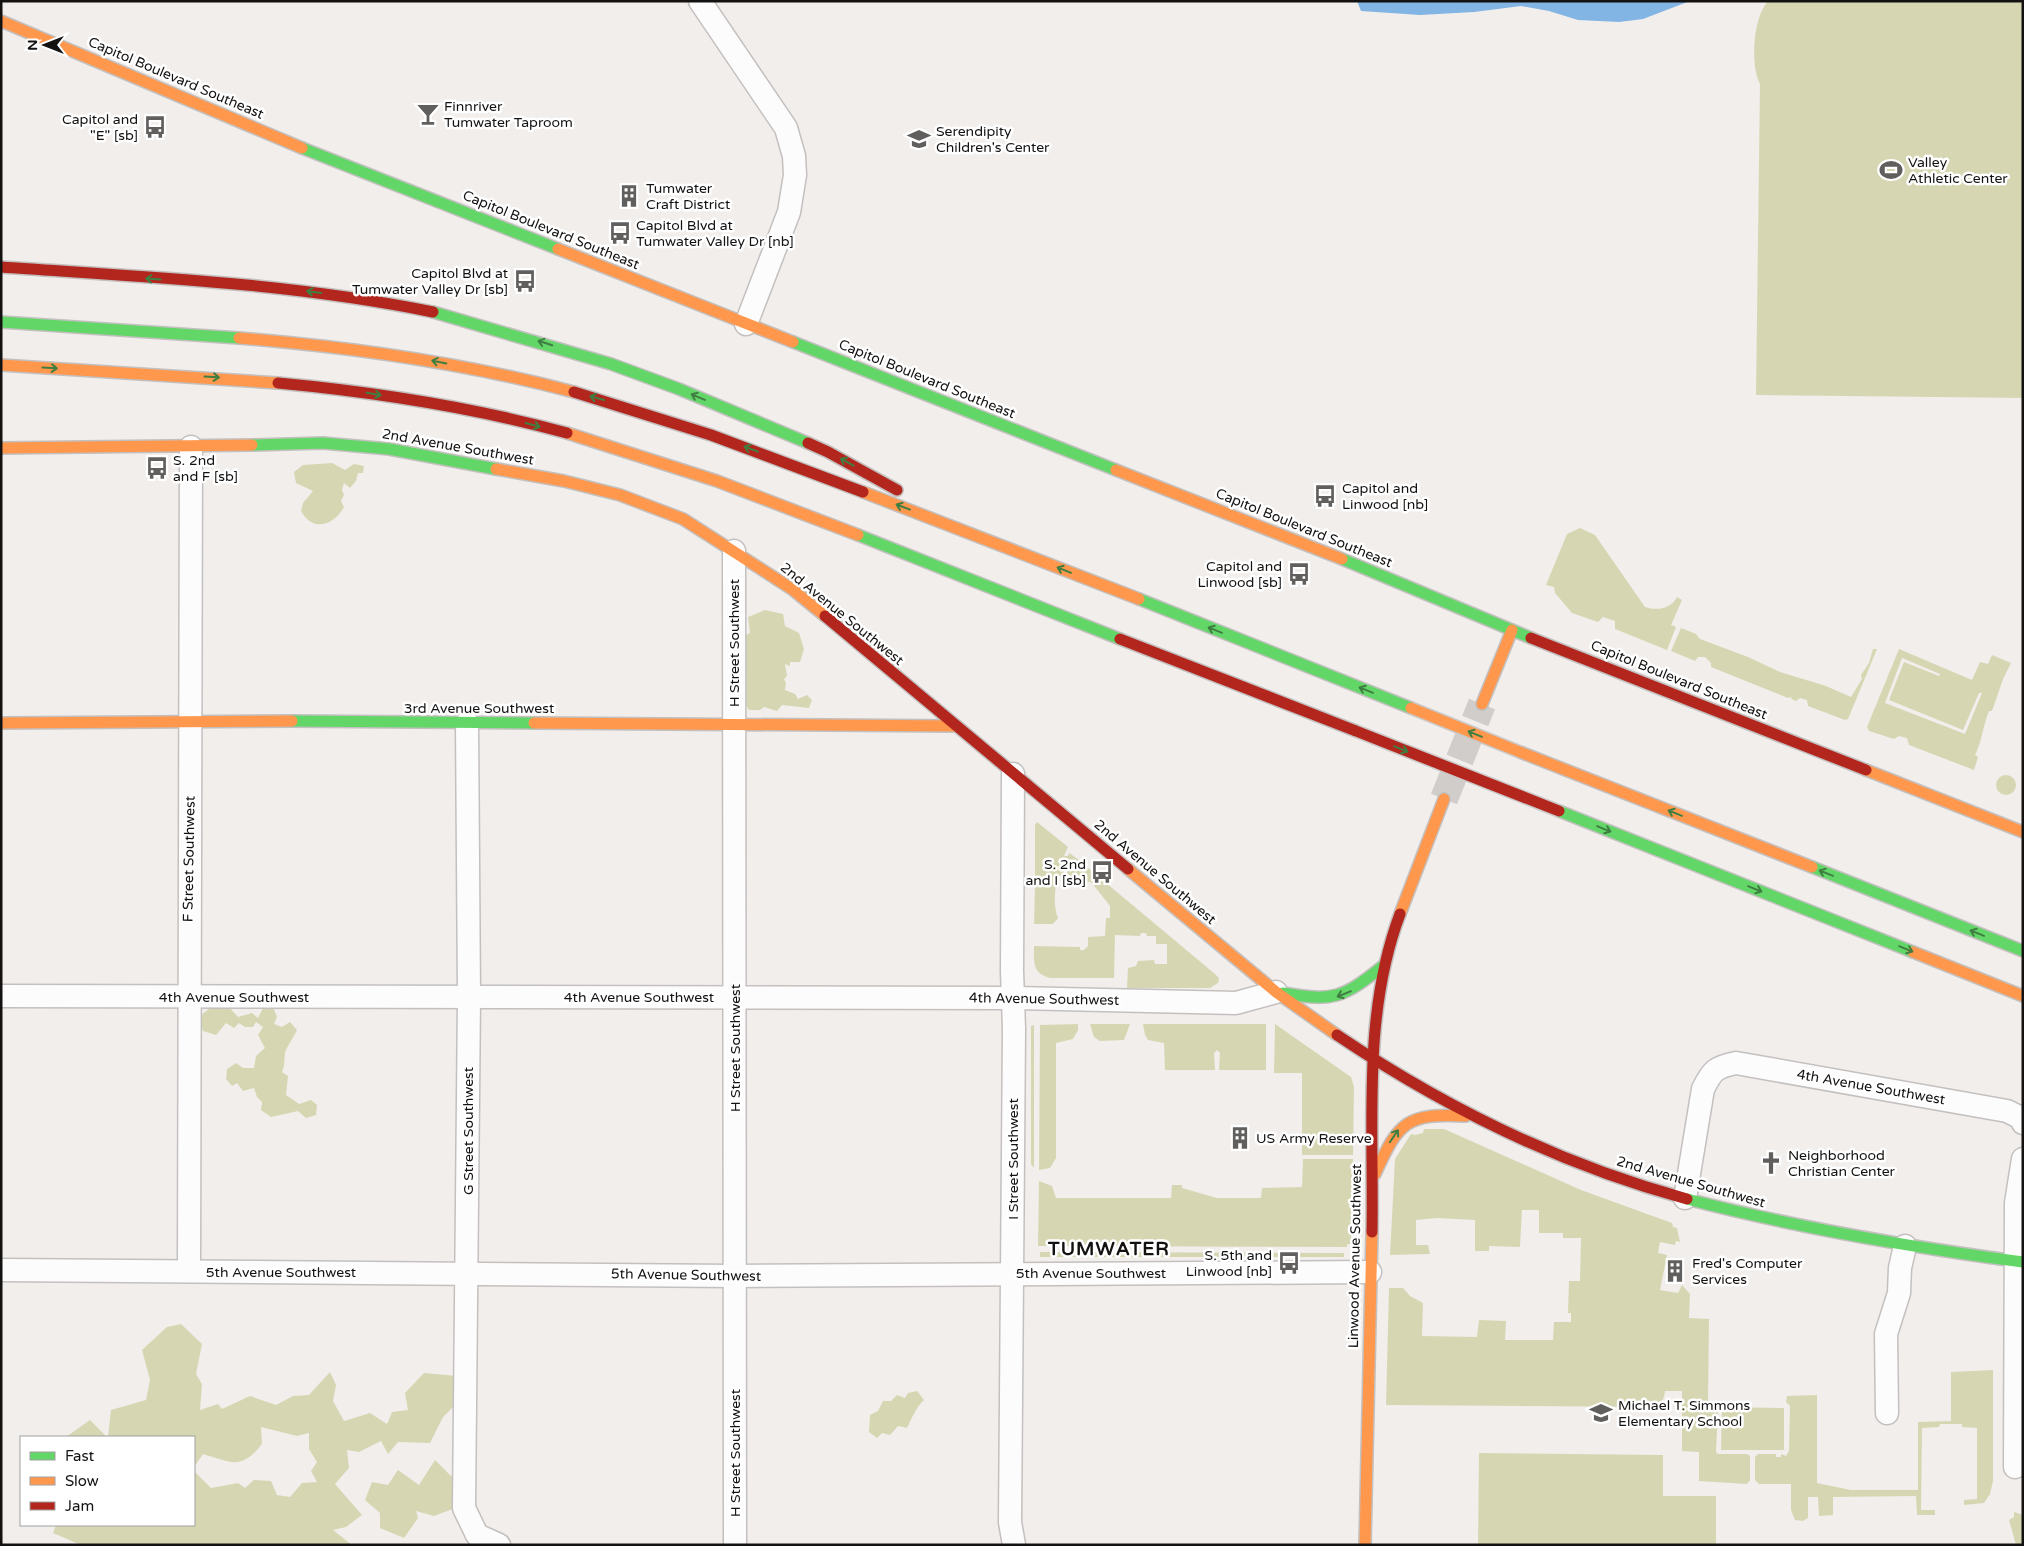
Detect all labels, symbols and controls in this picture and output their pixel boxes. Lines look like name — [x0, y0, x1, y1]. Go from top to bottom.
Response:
north arrow — [20, 20, 70, 70]
street label: Capitol Boulevard Southeast — [86, 33, 267, 123]
text: N — [24, 39, 41, 51]
place label: Finnriver Tumwater Taproom — [444, 98, 573, 131]
bar icon: Finnriver Tumwater Taproom — [415, 101, 441, 127]
place label: Capitol and "E" [sb] — [62, 111, 138, 144]
bus stop icon: Capitol and "E" [sb] — [142, 114, 168, 140]
place label: Serendipity Children's Center — [936, 123, 1050, 156]
school or university icon: Serendipity Children's Center — [906, 126, 932, 152]
place label: Valley Athletic Center — [1908, 154, 2008, 187]
sports icon: Valley Athletic Center — [1878, 157, 1904, 183]
place label: Tumwater Craft District — [646, 180, 731, 213]
building icon: Tumwater Craft District — [616, 183, 642, 209]
street label: Capitol Boulevard Southeast — [460, 187, 642, 274]
place label: Capitol Blvd at Tumwater Valley Dr [nb] — [636, 217, 794, 250]
bus stop icon: Capitol Blvd at Tumwater Valley Dr [nb] — [607, 220, 633, 246]
place label: Capitol Blvd at Tumwater Valley Dr [sb] — [352, 265, 509, 298]
bus stop icon: Capitol Blvd at Tumwater Valley Dr [sb] — [512, 268, 538, 294]
one-way arrow — [145, 274, 161, 284]
one-way arrow — [307, 287, 323, 297]
street label: Capitol Boulevard Southeast — [836, 336, 1018, 423]
one-way arrow — [537, 338, 553, 347]
one-way arrow — [431, 356, 447, 366]
one-way arrow — [42, 363, 58, 372]
one-way arrow — [204, 372, 220, 381]
one-way arrow — [365, 390, 381, 400]
one-way arrow — [589, 392, 605, 402]
one-way arrow — [691, 392, 706, 402]
one-way arrow — [525, 421, 541, 431]
street label: 2nd Avenue Southwest — [381, 425, 536, 469]
one-way arrow — [744, 444, 759, 454]
place label: S. 2nd and F [sb] — [173, 452, 238, 485]
bus stop icon: S. 2nd and F [sb] — [144, 455, 170, 481]
one-way arrow — [840, 457, 854, 467]
place label: Capitol and Linwood [nb] — [1342, 480, 1428, 513]
bus stop icon: Capitol and Linwood [nb] — [1312, 483, 1338, 509]
street label: Capitol Boulevard Southeast — [1213, 485, 1395, 572]
one-way arrow — [896, 502, 911, 511]
place label: Capitol and Linwood [sb] — [1198, 558, 1282, 591]
street label: 2nd Avenue Southwest — [777, 559, 908, 669]
bus stop icon: Capitol and Linwood [sb] — [1286, 561, 1312, 587]
one-way arrow — [1057, 564, 1072, 574]
street label: H Street Southwest — [726, 578, 743, 707]
one-way arrow — [1208, 625, 1223, 634]
street label: Capitol Boulevard Southeast — [1588, 637, 1770, 724]
one-way arrow — [1359, 685, 1374, 694]
street label: 3rd Avenue Southwest — [404, 700, 555, 717]
one-way arrow — [1468, 728, 1483, 738]
one-way arrow — [1393, 744, 1408, 754]
street label: F Street Southwest — [179, 795, 199, 922]
one-way arrow — [1668, 808, 1683, 817]
street label: 2nd Avenue Southwest — [1091, 816, 1220, 928]
one-way arrow — [1596, 825, 1611, 835]
place label: S. 2nd and I [sb] — [1025, 856, 1086, 889]
bus stop icon: S. 2nd and I [sb] — [1089, 859, 1115, 885]
one-way arrow — [1819, 868, 1834, 877]
one-way arrow — [1747, 885, 1762, 895]
one-way arrow — [1970, 928, 1986, 937]
one-way arrow — [1898, 945, 1913, 955]
street label: H Street Southwest — [727, 983, 744, 1112]
street label: 4th Avenue Southwest — [159, 989, 310, 1006]
street label: 4th Avenue Southwest — [564, 989, 715, 1006]
street label: 4th Avenue Southwest — [969, 989, 1120, 1009]
one-way arrow — [1336, 990, 1351, 999]
street label: G Street Southwest — [460, 1066, 477, 1195]
street label: 4th Avenue Southwest — [1795, 1066, 1947, 1109]
street label: I Street Southwest — [1005, 1098, 1022, 1220]
building icon: US Army Reserve — [1227, 1125, 1253, 1151]
one-way arrow — [1389, 1129, 1399, 1143]
place label: US Army Reserve — [1256, 1130, 1372, 1147]
place label: Neighborhood Christian Center — [1788, 1147, 1896, 1180]
church icon: Neighborhood Christian Center — [1758, 1150, 1784, 1176]
street label: 2nd Avenue Southwest — [1615, 1153, 1768, 1212]
street label: Linwood Avenue Southwest — [1345, 1163, 1365, 1348]
district label: TUMWATER — [1047, 1238, 1170, 1260]
place label: S. 5th and Linwood [nb] — [1186, 1247, 1272, 1280]
bus stop icon: S. 5th and Linwood [nb] — [1276, 1250, 1302, 1276]
place label: Fred's Computer Services — [1692, 1255, 1803, 1288]
building icon: Fred's Computer Services — [1662, 1258, 1688, 1284]
street label: 5th Avenue Southwest — [206, 1264, 357, 1281]
street label: 5th Avenue Southwest — [611, 1265, 762, 1285]
street label: 5th Avenue Southwest — [1016, 1265, 1167, 1282]
street label: H Street Southwest — [727, 1388, 744, 1517]
place label: Michael T. Simmons Elementary School — [1618, 1397, 1751, 1430]
school or university icon: Michael T. Simmons Elementary School — [1588, 1400, 1614, 1426]
legend — [20, 1436, 195, 1526]
text: Fast — [65, 1447, 95, 1465]
text: Slow — [65, 1472, 99, 1490]
text: Jam — [65, 1497, 94, 1515]

